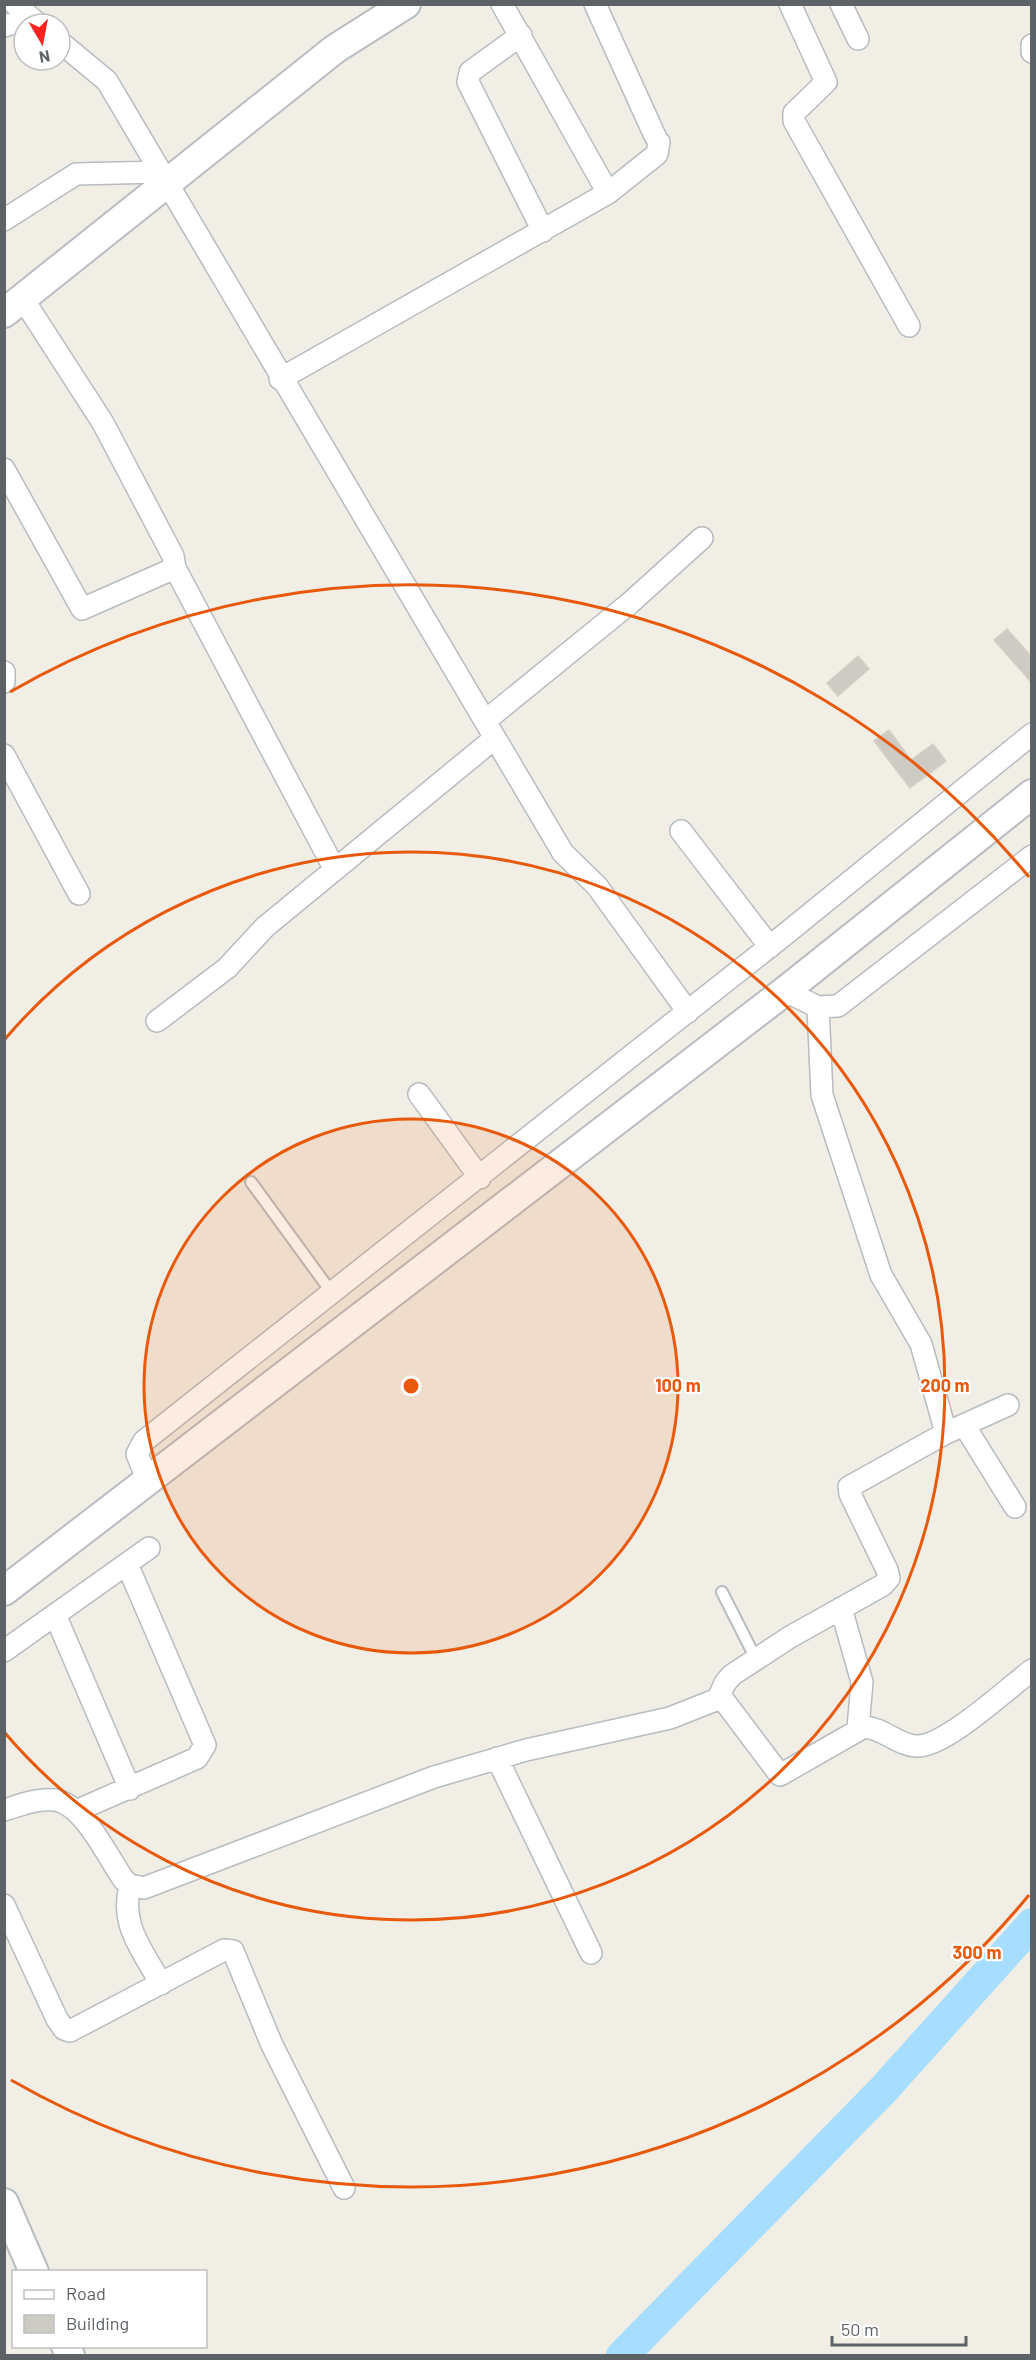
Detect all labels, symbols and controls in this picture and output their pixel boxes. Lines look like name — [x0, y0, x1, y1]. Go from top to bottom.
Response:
north arrow — [12, 12, 72, 72]
text: N — [38, 47, 52, 68]
text: 100 m — [655, 1374, 701, 1396]
text: 200 m — [920, 1374, 970, 1396]
centre of rings — [401, 1376, 421, 1396]
text: 300 m — [953, 1941, 1001, 1963]
legend — [12, 2270, 207, 2348]
text: Road — [66, 2282, 106, 2304]
scale bar — [832, 2309, 966, 2347]
text: Building — [66, 2312, 129, 2334]
text: 50 m — [841, 2318, 879, 2340]

